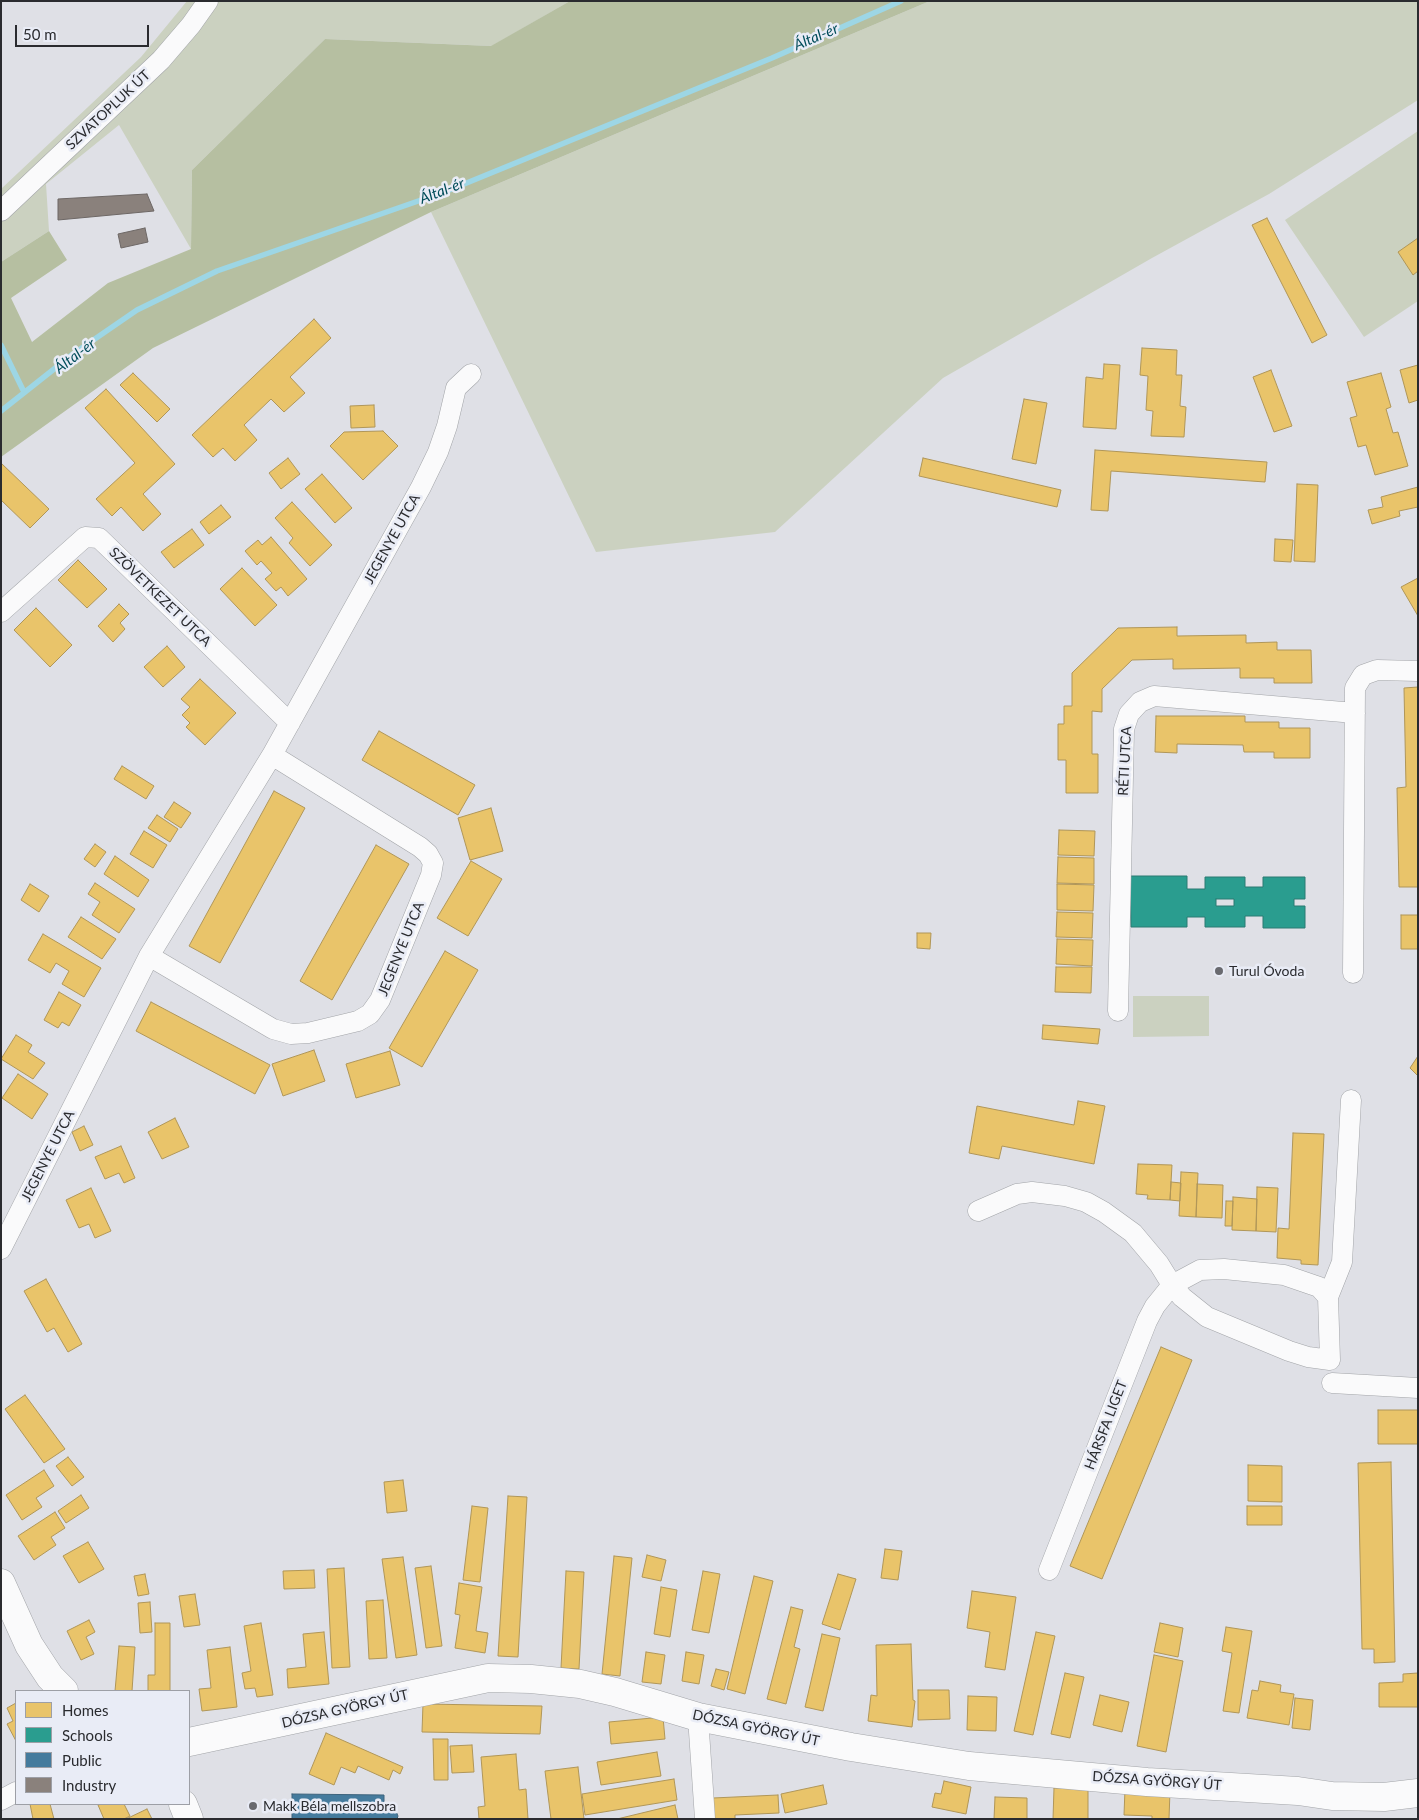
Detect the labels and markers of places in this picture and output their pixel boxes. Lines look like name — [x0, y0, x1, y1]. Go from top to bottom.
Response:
place label: Turul Óvoda — [1229, 963, 1304, 979]
marker: Turul Óvoda — [1213, 965, 1225, 977]
place label: Makk Béla mellszobra — [263, 1798, 396, 1814]
marker: Makk Béla mellszobra — [247, 1800, 259, 1812]

